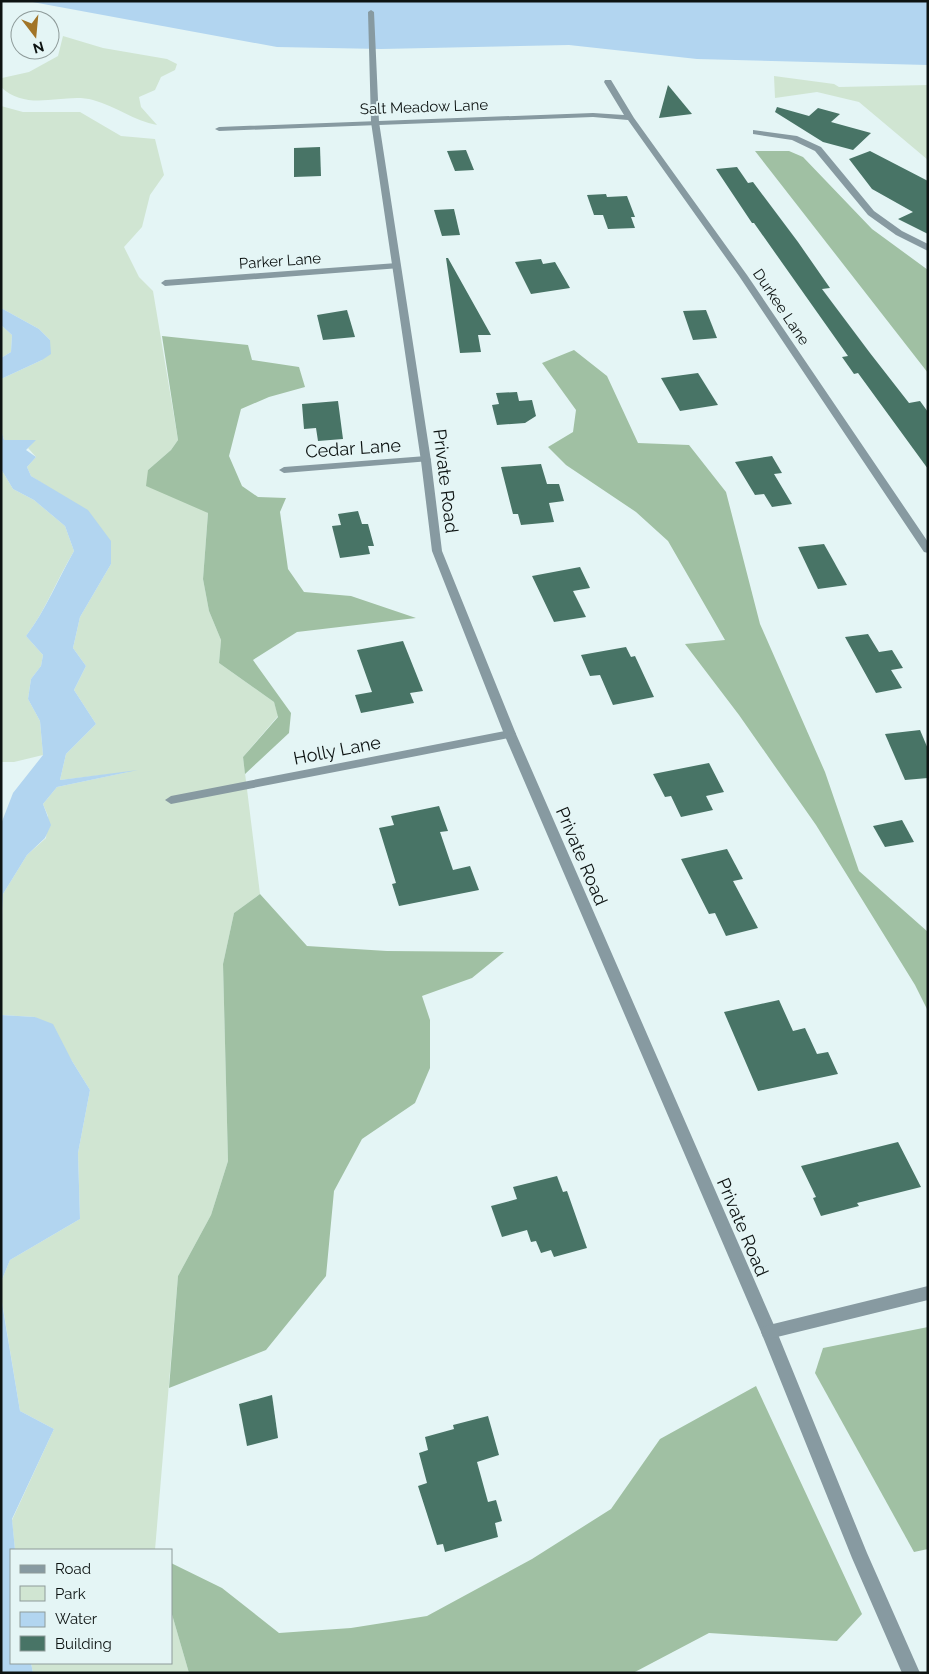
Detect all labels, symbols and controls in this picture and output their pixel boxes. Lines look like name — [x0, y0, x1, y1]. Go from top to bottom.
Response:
north arrow — [10, 10, 60, 60]
text: N — [31, 38, 46, 57]
street label: Salt Meadow Lane — [360, 96, 489, 118]
street label: Parker Lane — [238, 249, 322, 273]
street label: Durkee Lane — [749, 265, 813, 349]
street label: Private Road — [429, 428, 463, 534]
street label: Cedar Lane — [304, 434, 402, 462]
street label: Holly Lane — [292, 731, 383, 769]
street label: Private Road — [552, 804, 612, 908]
street label: Private Road — [713, 1175, 773, 1279]
legend — [10, 1549, 172, 1664]
text: Road — [55, 1560, 91, 1578]
text: Park — [55, 1585, 86, 1603]
text: Water — [55, 1610, 98, 1628]
text: Building — [55, 1635, 112, 1653]

